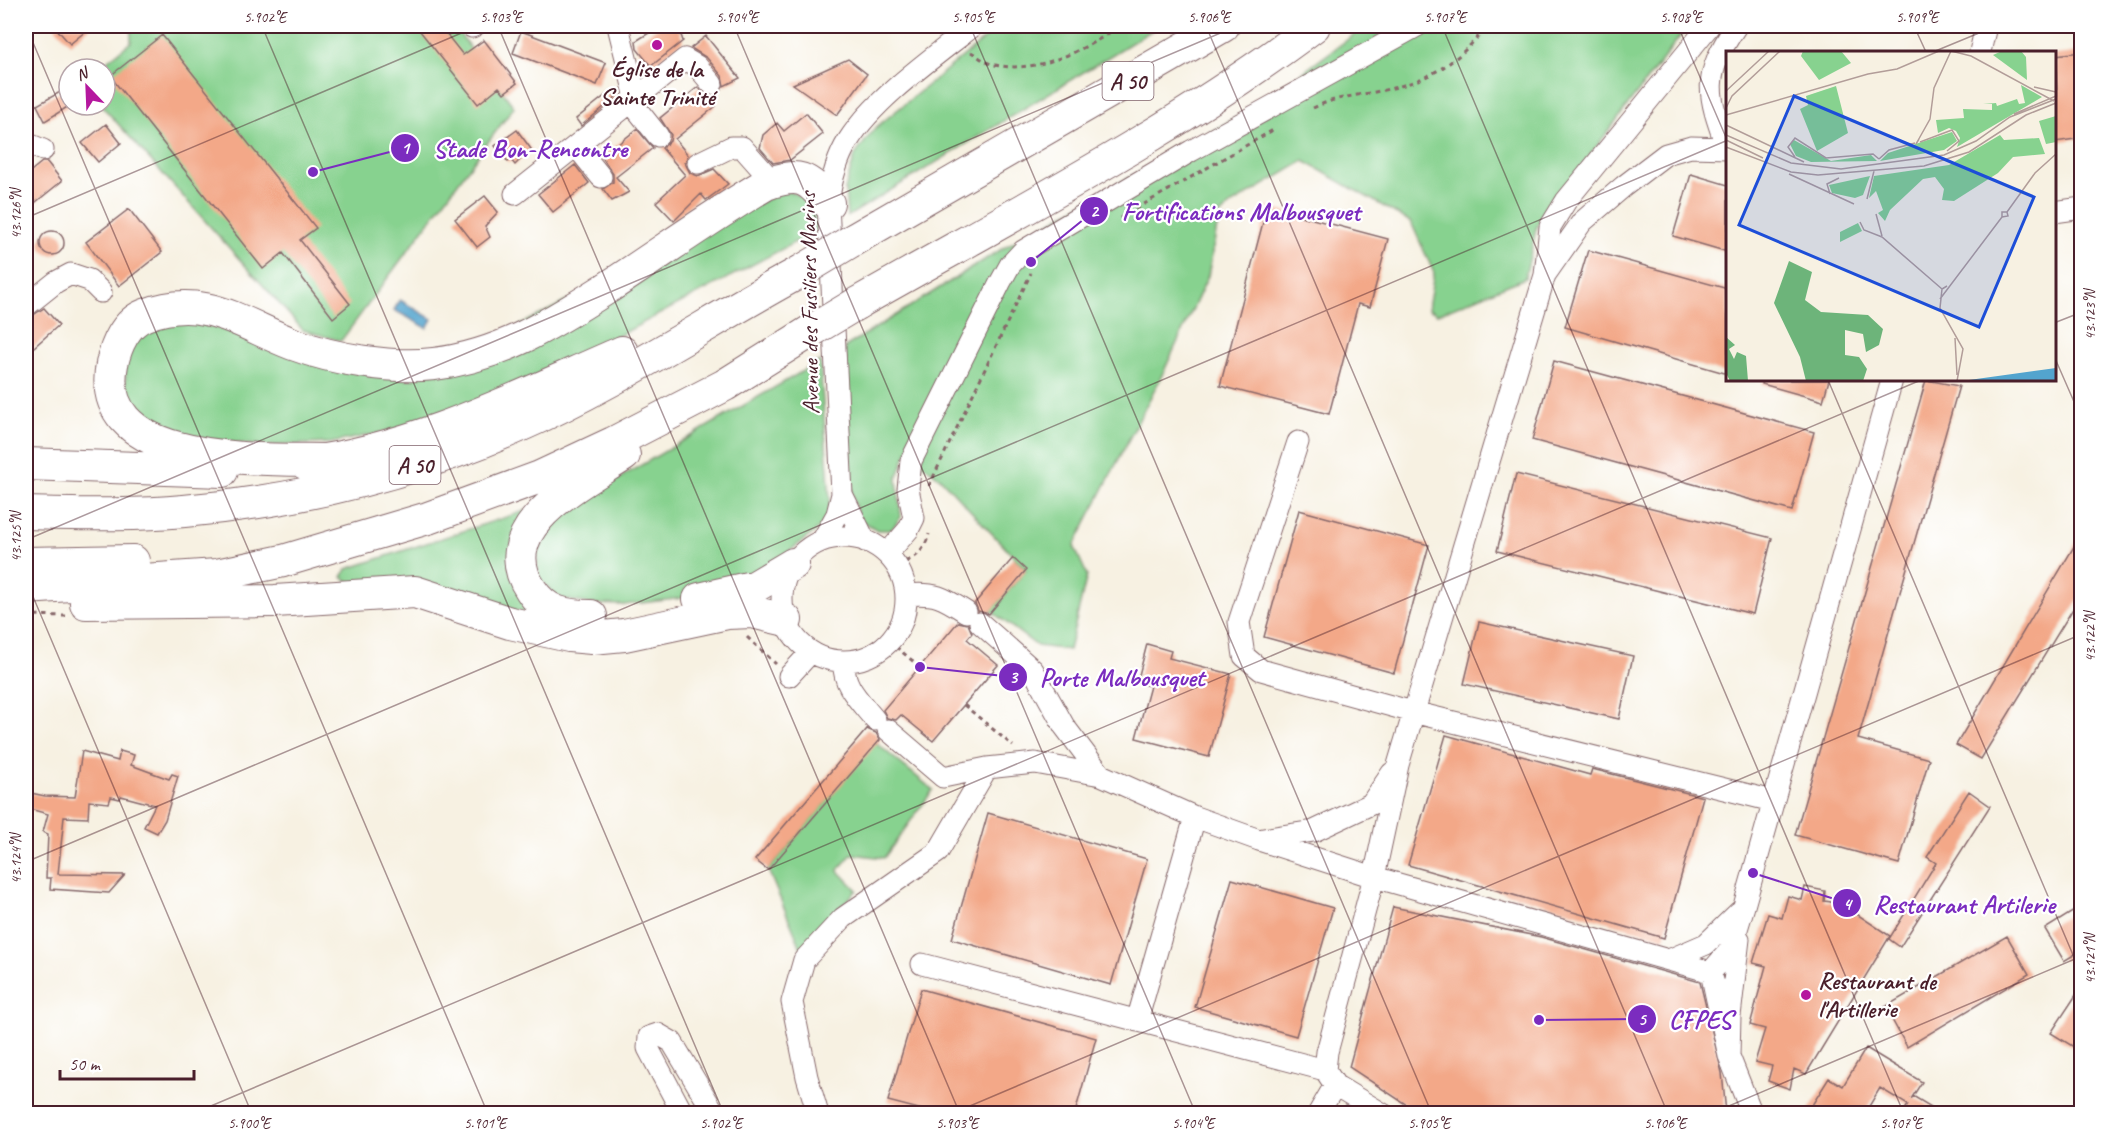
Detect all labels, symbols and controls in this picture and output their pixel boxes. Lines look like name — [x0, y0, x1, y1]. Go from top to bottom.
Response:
text: 5.902°E — [244, 8, 288, 27]
text: 5.903°E — [480, 8, 524, 27]
text: 5.904°E — [716, 8, 760, 27]
text: 5.905°E — [952, 8, 996, 27]
text: 5.906°E — [1188, 8, 1232, 27]
text: 5.907°E — [1424, 8, 1468, 27]
text: 5.908°E — [1660, 8, 1704, 27]
text: 5.909°E — [1896, 8, 1940, 27]
marker: Église de la Sainte Trinité — [650, 38, 664, 52]
inset map — [1726, 51, 2056, 381]
place label: Église de la Sainte Trinité — [600, 54, 718, 112]
north arrow — [57, 57, 117, 117]
text: N — [73, 62, 93, 85]
road number: A 50 — [1102, 62, 1154, 100]
callout: Stade Bon-Rencontre — [390, 126, 639, 170]
text: Stade Bon-Rencontre — [433, 132, 629, 165]
text: 1 — [401, 137, 411, 159]
text: 43.126°N — [7, 186, 26, 239]
callout: Fortifications Malbousquet — [1079, 189, 1372, 233]
street label: Avenue des Fusiliers Marins — [792, 190, 826, 415]
text: Fortifications Malbousquet — [1122, 195, 1364, 228]
text: 2 — [1090, 200, 1100, 222]
text: 43.123°N — [2081, 287, 2100, 340]
road number: A 50 — [390, 446, 440, 484]
text: 43.125°N — [7, 509, 26, 562]
text: 43.122°N — [2081, 609, 2100, 662]
callout: Porte Malbousquet — [998, 655, 1217, 699]
text: Porte Malbousquet — [1040, 661, 1207, 694]
text: 3 — [1009, 666, 1019, 688]
text: 43.124°N — [7, 831, 26, 884]
callout: Restaurant Artilerie — [1832, 881, 2067, 925]
text: Restaurant Artilerie — [1873, 888, 2057, 921]
text: 4 — [1843, 893, 1853, 915]
text: 43.121°N — [2081, 931, 2100, 984]
place label: Restaurant de l'Artillerie — [1818, 966, 1938, 1024]
marker: Restaurant de l'Artillerie — [1799, 988, 1813, 1002]
callout: CFPES — [1627, 997, 1744, 1041]
text: CFPES — [1669, 1003, 1737, 1036]
text: 5 — [1638, 1008, 1648, 1030]
scale bar — [60, 1043, 194, 1081]
text: 50 m — [69, 1053, 102, 1075]
text: 5.900°E — [228, 1114, 272, 1133]
text: 5.901°E — [464, 1114, 508, 1133]
text: 5.902°E — [700, 1114, 744, 1133]
text: 5.903°E — [936, 1114, 980, 1133]
text: 5.904°E — [1172, 1114, 1216, 1133]
text: 5.905°E — [1408, 1114, 1452, 1133]
text: 5.906°E — [1644, 1114, 1688, 1133]
text: 5.907°E — [1880, 1114, 1924, 1133]

